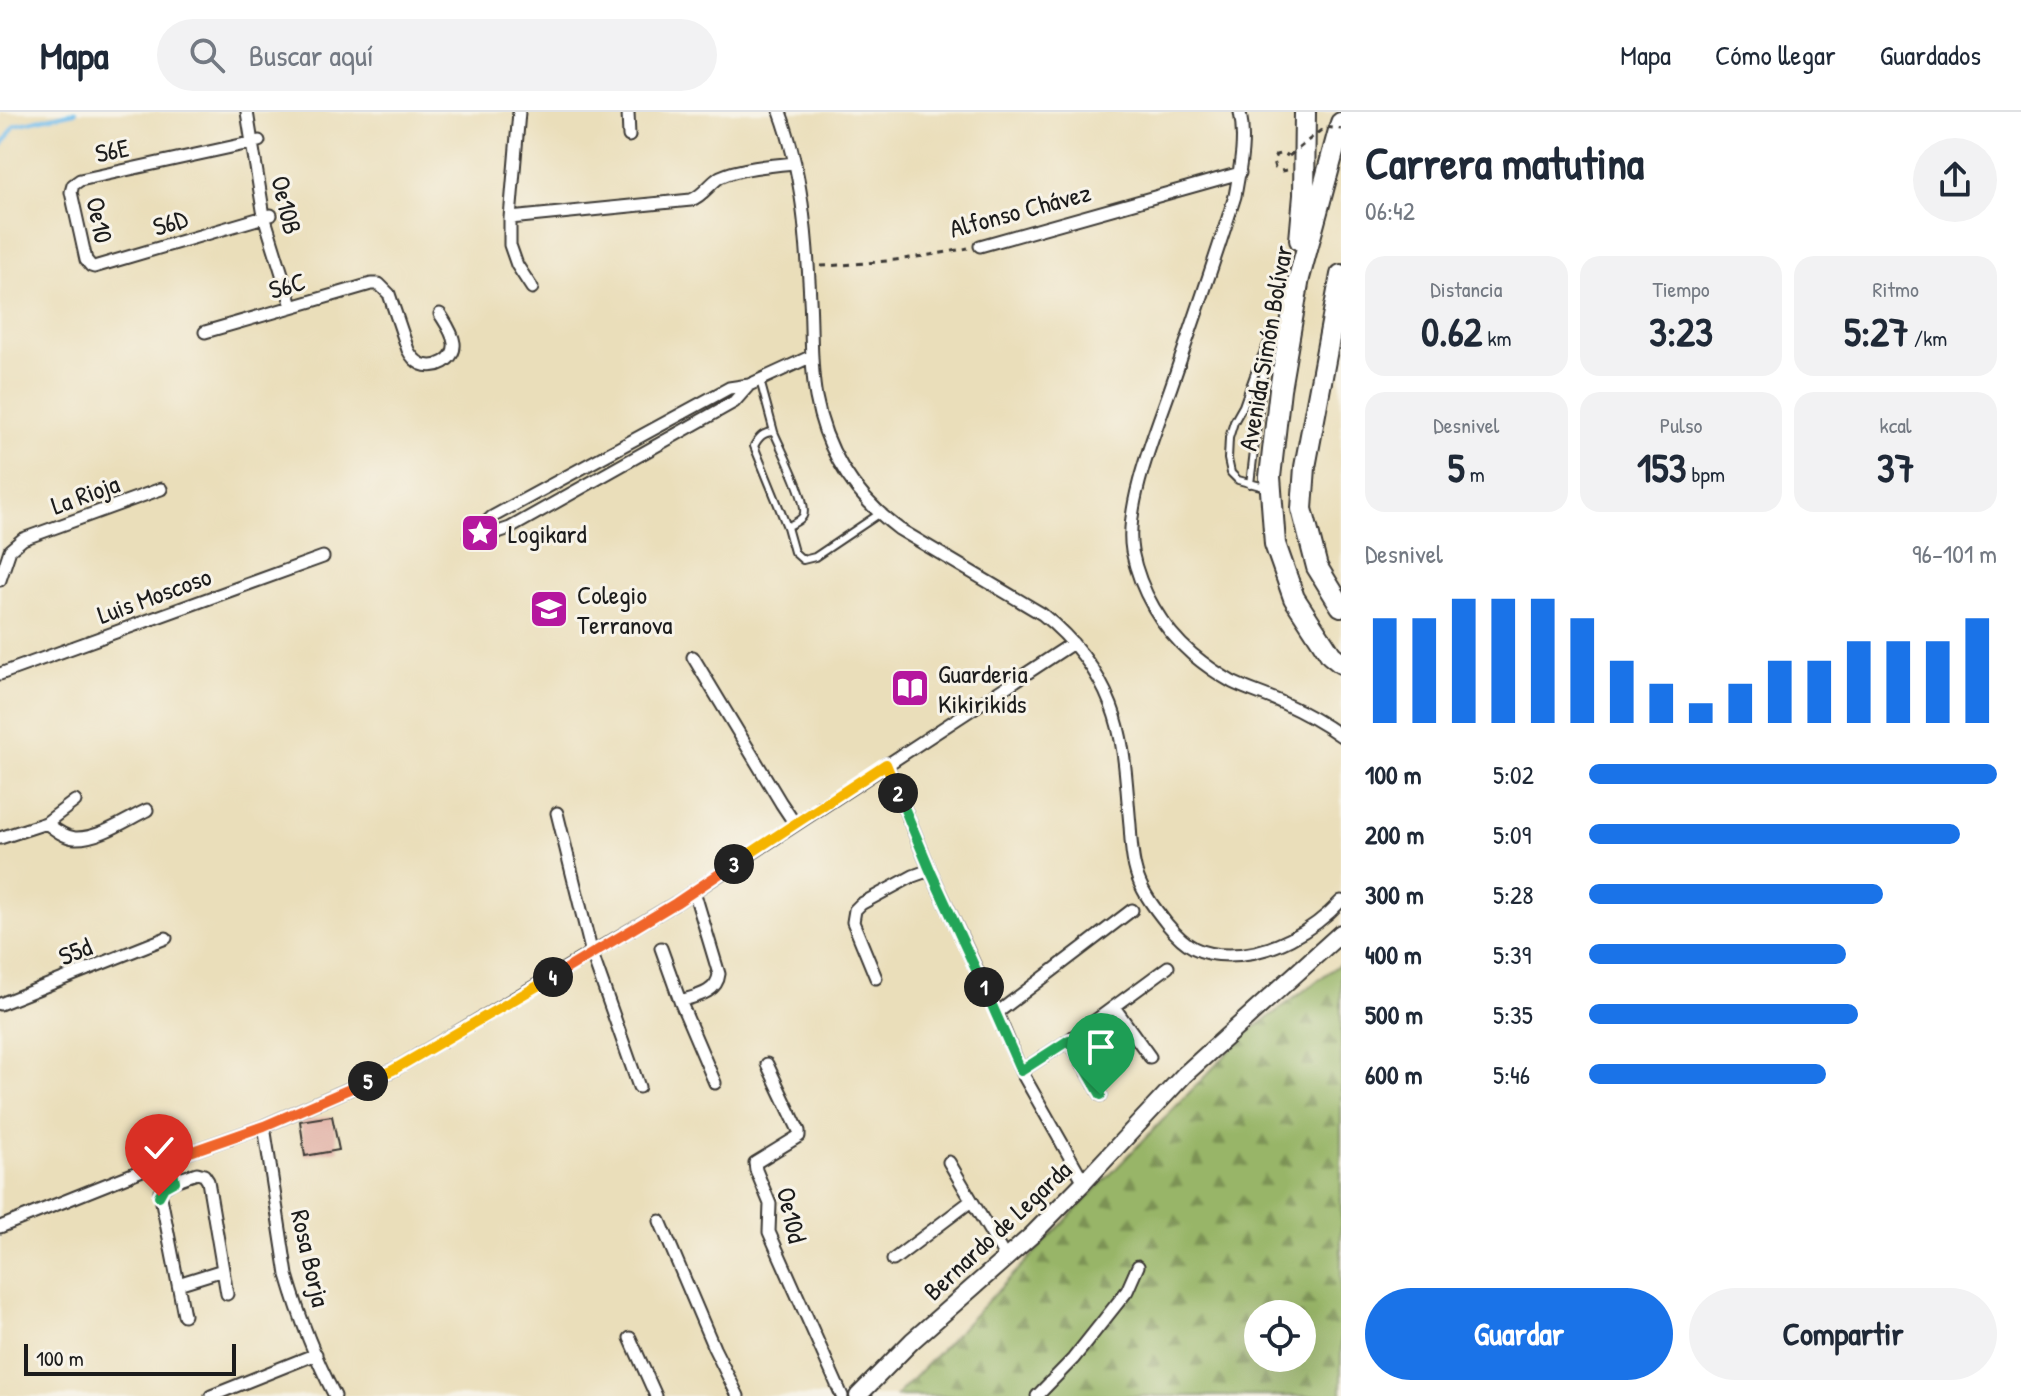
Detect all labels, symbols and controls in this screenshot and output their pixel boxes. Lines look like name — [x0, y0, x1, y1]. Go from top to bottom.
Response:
search box — [157, 19, 717, 91]
text: Mapa — [40, 29, 109, 81]
icon: search — [185, 33, 229, 77]
text: Buscar aquí — [249, 35, 374, 75]
text: Mapa — [1620, 36, 1671, 74]
text: Cómo llegar — [1715, 36, 1836, 74]
text: Guardados — [1880, 36, 1981, 74]
street label: S6E — [92, 129, 133, 171]
text: Carrera matutina — [1365, 133, 1644, 193]
button: share — [1913, 138, 1997, 222]
street label: Oe10B — [263, 172, 311, 238]
street label: Alfonso Chávez — [946, 174, 1094, 246]
text: 06:42 — [1365, 193, 1415, 228]
street label: Oe10 — [78, 194, 122, 246]
street label: S6D — [148, 200, 192, 244]
street label: Avenida Simón Bolívar — [1230, 243, 1300, 453]
street label: S6C — [265, 263, 309, 307]
text: Distancia — [1430, 274, 1502, 304]
text: Tiempo — [1652, 274, 1710, 304]
text: Ritmo — [1873, 274, 1919, 304]
text: 0.62 — [1421, 304, 1482, 358]
text: 3:23 — [1649, 304, 1713, 358]
text: 5:27 — [1844, 304, 1909, 358]
text: km — [1482, 323, 1511, 353]
text: /km — [1909, 323, 1947, 353]
text: Desnivel — [1433, 410, 1499, 440]
text: Pulso — [1660, 410, 1702, 440]
text: kcal — [1880, 410, 1912, 440]
text: 5 — [1448, 440, 1465, 494]
text: 153 — [1637, 440, 1686, 494]
text: 37 — [1877, 440, 1915, 494]
text: m — [1465, 459, 1485, 489]
text: bpm — [1686, 459, 1725, 489]
street label: La Rioja — [46, 466, 124, 522]
place icon: Logikard — [459, 512, 501, 554]
place label: Logikard — [508, 516, 587, 551]
text: Desnivel — [1365, 536, 1443, 571]
text: 96–101 m — [1912, 536, 1997, 571]
street label: Luis Moscoso — [92, 558, 216, 632]
place label: Colegio Terranova — [577, 577, 673, 642]
school or university icon: Colegio Terranova — [528, 588, 570, 630]
place label: Guarderia Kikirikids — [938, 656, 1028, 721]
library icon: Guarderia Kikirikids — [889, 667, 931, 709]
text: 100 m — [1365, 757, 1421, 792]
text: 5:02 — [1493, 757, 1534, 792]
pin: 2 — [878, 773, 918, 813]
text: 2 — [893, 778, 903, 808]
text: 200 m — [1365, 817, 1424, 852]
text: 5:09 — [1493, 817, 1531, 852]
pin: 3 — [714, 844, 754, 884]
text: 3 — [729, 849, 739, 879]
text: 300 m — [1365, 877, 1424, 912]
text: 5:28 — [1493, 877, 1533, 912]
street label: S5d — [53, 929, 97, 973]
text: 400 m — [1365, 937, 1422, 972]
text: 5:39 — [1493, 937, 1531, 972]
pin: 4 — [533, 957, 573, 997]
text: 4 — [549, 962, 557, 992]
pin: 1 — [964, 967, 1004, 1007]
text: 1 — [980, 972, 988, 1002]
text: 500 m — [1365, 997, 1423, 1032]
text: 5:35 — [1493, 997, 1533, 1032]
pin — [1067, 1013, 1135, 1095]
icon: arrive — [1079, 1025, 1123, 1069]
text: 600 m — [1365, 1057, 1422, 1092]
text: 5:46 — [1493, 1057, 1530, 1092]
pin: 5 — [348, 1061, 388, 1101]
text: 5 — [363, 1066, 373, 1096]
pin — [125, 1114, 193, 1196]
icon: check — [137, 1126, 181, 1170]
street label: Bernardo de Legarda — [915, 1152, 1079, 1308]
street label: Oe10d — [769, 1184, 815, 1246]
street label: Rosa Borja — [283, 1206, 339, 1310]
button: Guardar — [1365, 1288, 1673, 1380]
button: Compartir — [1689, 1288, 1997, 1380]
map controls — [1244, 1300, 1316, 1372]
button: locate — [1244, 1300, 1316, 1372]
scale bar — [24, 1340, 236, 1376]
text: 100 m — [36, 1343, 84, 1373]

